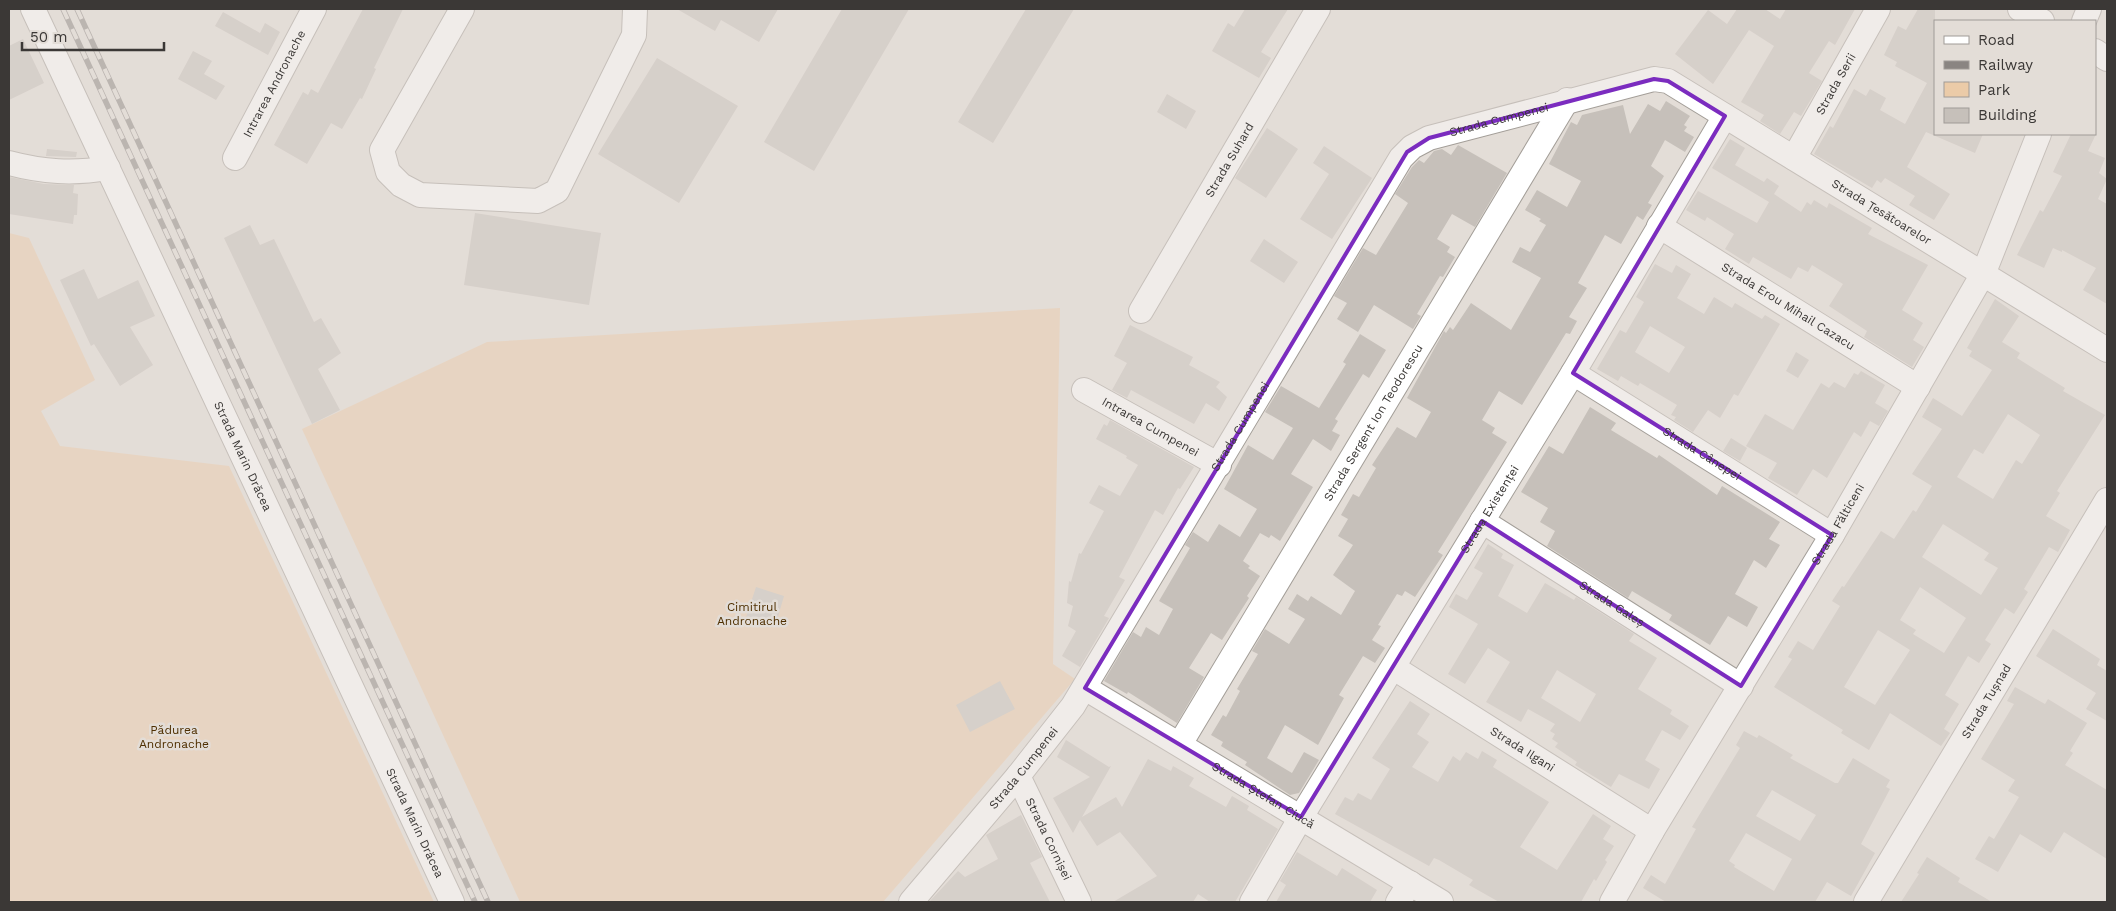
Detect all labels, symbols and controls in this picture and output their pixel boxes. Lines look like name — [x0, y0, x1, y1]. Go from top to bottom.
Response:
scale bar — [22, 20, 165, 52]
legend — [1934, 20, 2096, 135]
text: 50 m — [30, 28, 67, 46]
street label: Intrarea Andronache — [240, 28, 309, 140]
text: Road — [1978, 31, 2015, 49]
street label: Strada Serii — [1813, 51, 1859, 117]
text: Railway — [1978, 56, 2033, 74]
text: Park — [1978, 81, 2011, 99]
street label: Strada Cumpenei — [1448, 100, 1550, 139]
text: Building — [1978, 106, 2036, 124]
street label: Strada Suhard — [1202, 120, 1257, 200]
street label: Strada Țesătoarelor — [1829, 176, 1934, 248]
street label: Strada Erou Mihail Cazacu — [1719, 260, 1857, 353]
street label: Strada Sergent Ion Teodorescu — [1321, 342, 1426, 503]
street label: Strada Cumpenei — [1208, 379, 1272, 474]
street label: Intrarea Cumpenei — [1099, 394, 1201, 459]
street label: Strada Marin Drăcea — [211, 399, 275, 514]
street label: Strada Cânepei — [1660, 424, 1744, 483]
street label: Strada Existenței — [1457, 463, 1522, 556]
street label: Strada Fălticeni — [1808, 481, 1867, 568]
street label: Strada Galeș — [1577, 578, 1647, 630]
park label: Cimitirul Andronache — [717, 600, 787, 628]
street label: Strada Tușnad — [1959, 662, 2014, 741]
park label: Pădurea Andronache — [139, 723, 209, 751]
street label: Strada Cumpenei — [986, 724, 1061, 812]
street label: Strada Ilgani — [1488, 724, 1557, 775]
street label: Strada Ștefan Ciucă — [1209, 759, 1317, 831]
street label: Strada Marin Drăcea — [383, 766, 447, 880]
street label: Strada Cornișei — [1023, 796, 1074, 883]

